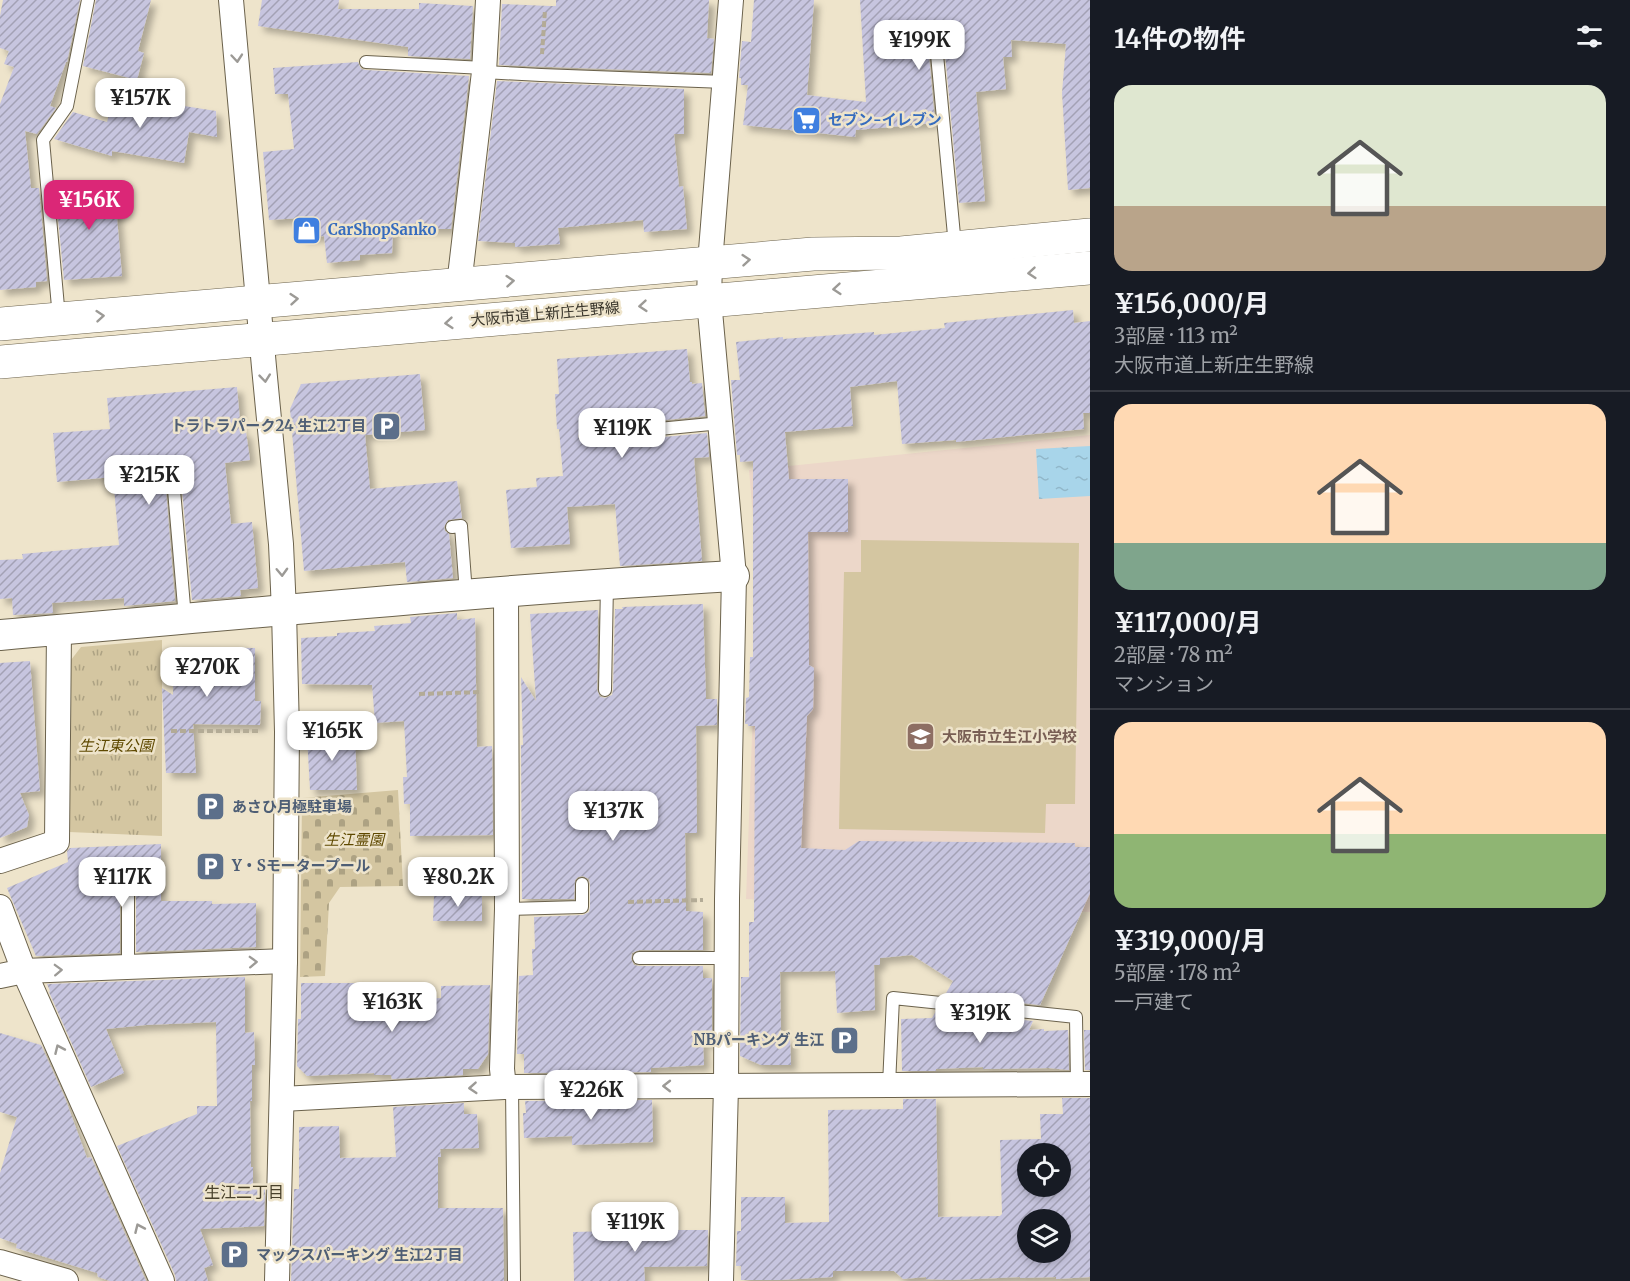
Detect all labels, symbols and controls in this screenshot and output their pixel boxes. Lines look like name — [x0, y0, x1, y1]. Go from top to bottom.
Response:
pin: ¥199K — [877, 20, 961, 71]
icon: filters — [1573, 20, 1606, 53]
text: 14件の物件 — [1114, 22, 1245, 55]
text: ¥199K — [888, 27, 950, 52]
one-way arrow — [230, 54, 243, 63]
pin: ¥157K — [98, 78, 182, 129]
text: ¥157K — [109, 85, 171, 110]
supermarket icon: セブン-イレブン — [791, 104, 823, 136]
place label: セブン-イレブン — [828, 110, 942, 129]
icon: home — [1306, 124, 1414, 232]
pin: ¥156K — [47, 180, 131, 231]
text: ¥156K — [58, 187, 120, 212]
shop icon: CarShopSanko — [291, 214, 323, 246]
place label: CarShopSanko — [328, 220, 437, 239]
one-way arrow — [741, 254, 750, 267]
one-way arrow — [1027, 266, 1036, 279]
one-way arrow — [505, 274, 514, 287]
one-way arrow — [833, 282, 842, 295]
text: ¥156,000/月 — [1114, 287, 1269, 320]
one-way arrow — [290, 293, 299, 306]
street label: 大阪市道上新庄生野線 — [469, 298, 621, 330]
one-way arrow — [639, 299, 648, 312]
one-way arrow — [96, 309, 105, 322]
one-way arrow — [444, 316, 453, 329]
text: 3部屋 · 113 m² — [1114, 323, 1238, 348]
text: 大阪市道上新庄生野線 — [1114, 352, 1314, 377]
one-way arrow — [258, 373, 271, 383]
pin: ¥119K — [580, 408, 664, 459]
parking icon: トラトラパーク24 生江2丁目 — [371, 410, 403, 442]
text: ¥119K — [592, 415, 652, 440]
place label: トラトラパーク24 生江2丁目 — [171, 416, 366, 435]
icon: home — [1306, 443, 1414, 551]
pin: ¥215K — [107, 455, 191, 506]
text: ¥215K — [118, 462, 180, 487]
one-way arrow — [276, 568, 289, 577]
text: ¥117,000/月 — [1114, 606, 1262, 639]
text: 2部屋 · 78 m² — [1114, 642, 1233, 667]
pin: ¥270K — [165, 647, 249, 698]
text: ¥270K — [174, 654, 240, 679]
text: マンション — [1114, 671, 1214, 696]
pin: ¥165K — [290, 711, 374, 762]
text: ¥165K — [301, 718, 363, 743]
school or university icon: 大阪市立生江小学校 — [905, 721, 937, 753]
place label: 大阪市立生江小学校 — [942, 727, 1077, 746]
park label: 生江東公園 — [78, 736, 155, 755]
icon: home — [1306, 761, 1414, 869]
parking icon: あさひ月極駐車場 — [195, 791, 227, 823]
pin: ¥137K — [571, 791, 655, 842]
place label: あさひ月極駐車場 — [232, 797, 352, 816]
text: ¥137K — [582, 798, 644, 823]
park label: 生江霊園 — [324, 830, 386, 849]
parking icon: Y・Sモータープール — [195, 850, 227, 882]
place label: Y・Sモータープール — [231, 856, 370, 875]
pin: ¥117K — [80, 857, 164, 908]
pin: ¥80.2K — [409, 857, 507, 908]
text: ¥117K — [93, 864, 151, 889]
text: ¥80.2K — [422, 864, 494, 889]
text: ¥319,000/月 — [1114, 924, 1267, 957]
one-way arrow — [248, 956, 257, 968]
text: 5部屋 · 178 m² — [1114, 960, 1240, 985]
one-way arrow — [54, 964, 63, 976]
pin: ¥163K — [350, 982, 434, 1033]
text: ¥163K — [362, 989, 422, 1014]
text: 一戸建て — [1114, 989, 1194, 1014]
pin: ¥319K — [938, 993, 1022, 1044]
text: ¥319K — [949, 1000, 1011, 1025]
parking icon: NBパーキング 生江 — [829, 1024, 861, 1056]
place label: NBパーキング 生江 — [694, 1030, 824, 1049]
one-way arrow — [54, 1045, 66, 1056]
pin: ¥226K — [549, 1070, 633, 1121]
text: ¥226K — [558, 1077, 624, 1102]
one-way arrow — [663, 1080, 672, 1092]
one-way arrow — [468, 1082, 477, 1095]
map controls — [1017, 1143, 1071, 1263]
button: locate — [1017, 1143, 1071, 1197]
district label: 生江二丁目 — [204, 1182, 284, 1202]
pin: ¥119K — [593, 1202, 677, 1253]
text: ¥119K — [605, 1209, 665, 1234]
button: layers — [1017, 1209, 1071, 1263]
one-way arrow — [134, 1223, 146, 1234]
parking icon: マックスパーキング 生江2丁目 — [219, 1239, 251, 1271]
place label: マックスパーキング 生江2丁目 — [256, 1245, 462, 1264]

